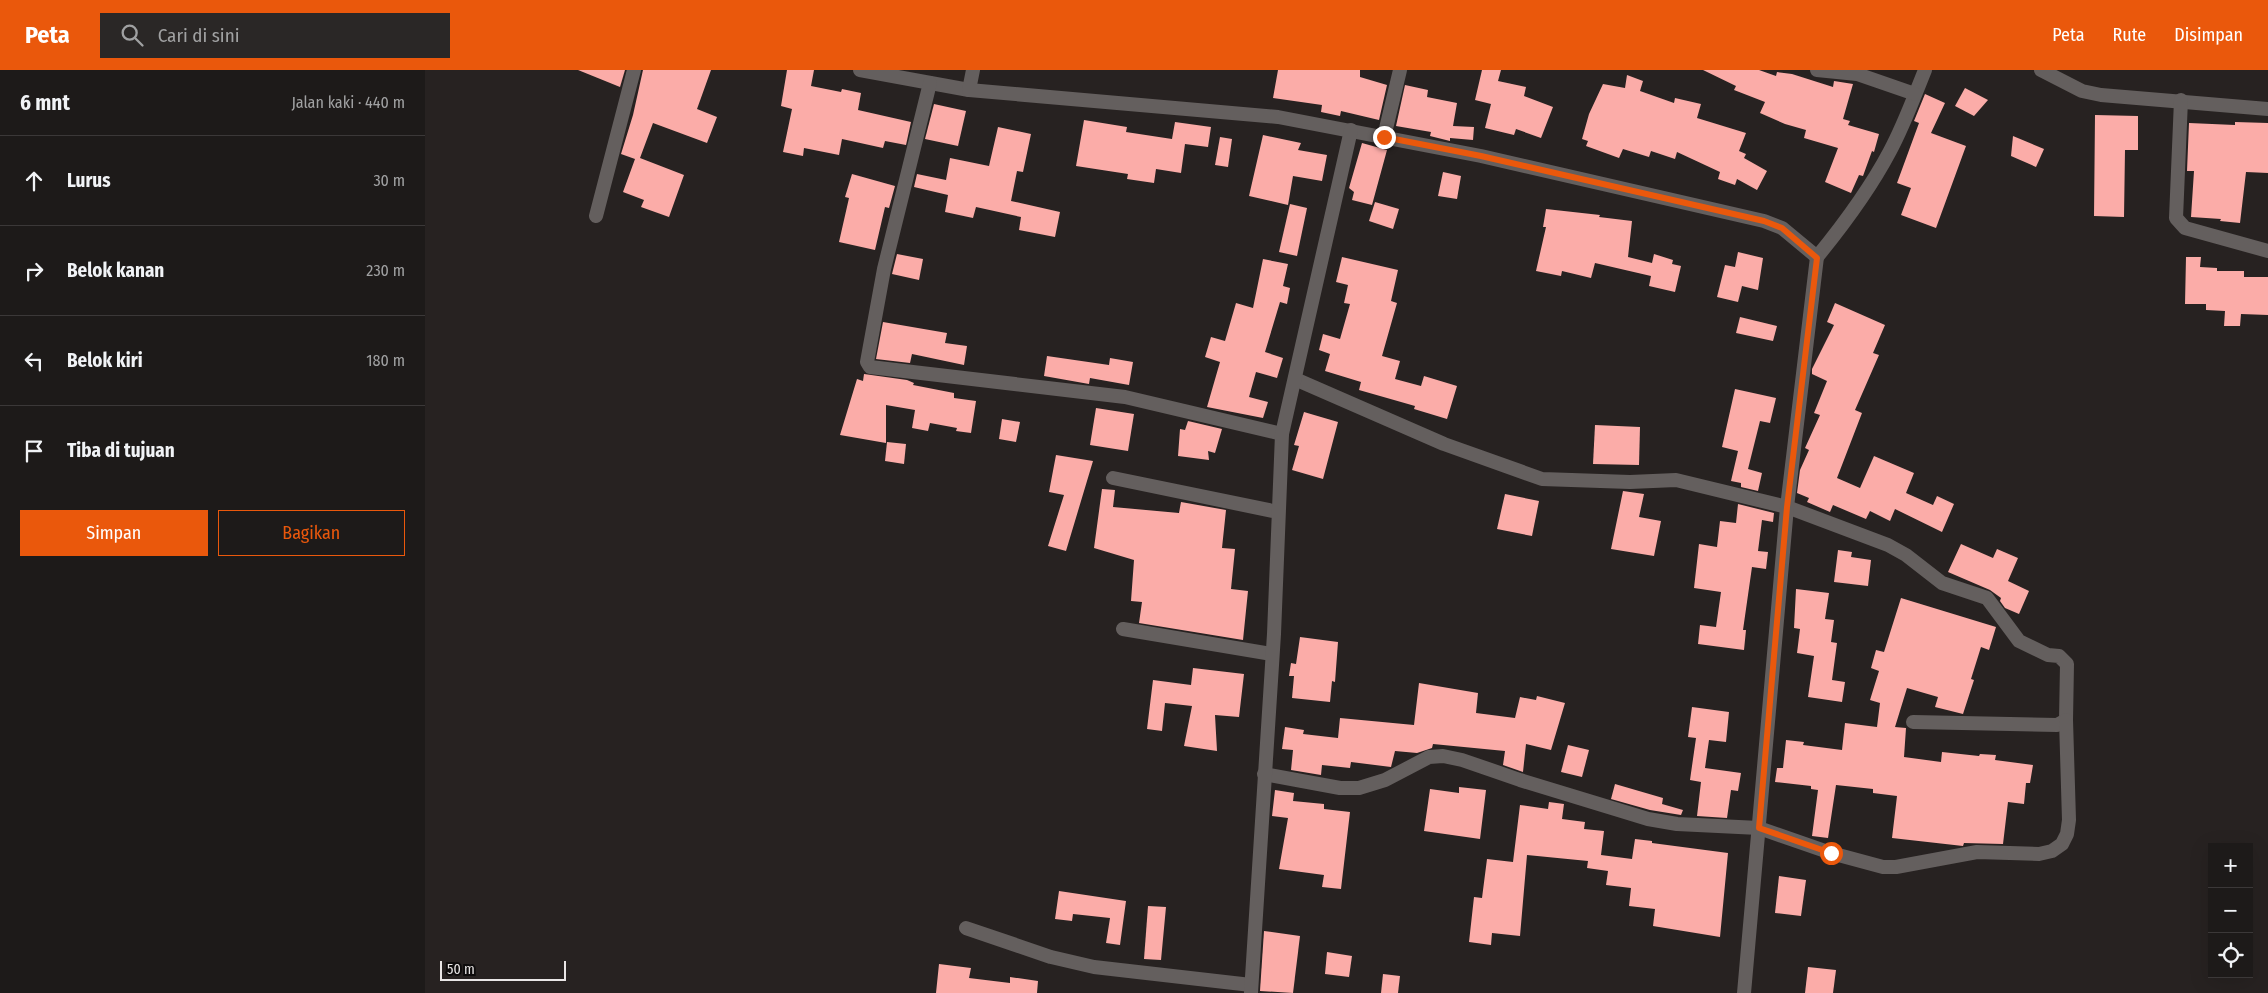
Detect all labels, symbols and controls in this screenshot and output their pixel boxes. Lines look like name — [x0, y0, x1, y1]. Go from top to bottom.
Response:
search box — [100, 13, 450, 58]
text: Peta — [25, 21, 70, 49]
icon: search — [118, 21, 146, 49]
text: Cari di sini — [158, 24, 239, 47]
text: Peta — [2052, 24, 2084, 46]
text: Rute — [2112, 24, 2146, 46]
text: Disimpan — [2174, 24, 2243, 46]
text: 6 mnt — [20, 90, 70, 116]
text: Jalan kaki · 440 m — [291, 93, 405, 112]
route end — [1373, 126, 1396, 149]
icon: ahead — [20, 167, 48, 195]
text: Lurus — [67, 169, 111, 192]
text: 30 m — [373, 171, 405, 190]
icon: right — [20, 257, 48, 285]
text: Belok kanan — [67, 259, 164, 282]
text: 230 m — [366, 261, 405, 280]
icon: left — [20, 347, 48, 375]
text: Belok kiri — [67, 349, 143, 372]
text: 180 m — [366, 351, 405, 370]
icon: arrive — [20, 437, 48, 465]
text: Tiba di tujuan — [67, 439, 175, 462]
button: Simpan — [20, 510, 208, 556]
button: Bagikan — [218, 510, 405, 556]
route start — [1820, 842, 1843, 865]
map controls — [2208, 843, 2253, 978]
button: + — [2208, 843, 2253, 888]
button: − — [2208, 888, 2253, 933]
button: locate — [2208, 933, 2253, 978]
scale bar — [440, 958, 566, 981]
text: 50 m — [447, 961, 475, 978]

